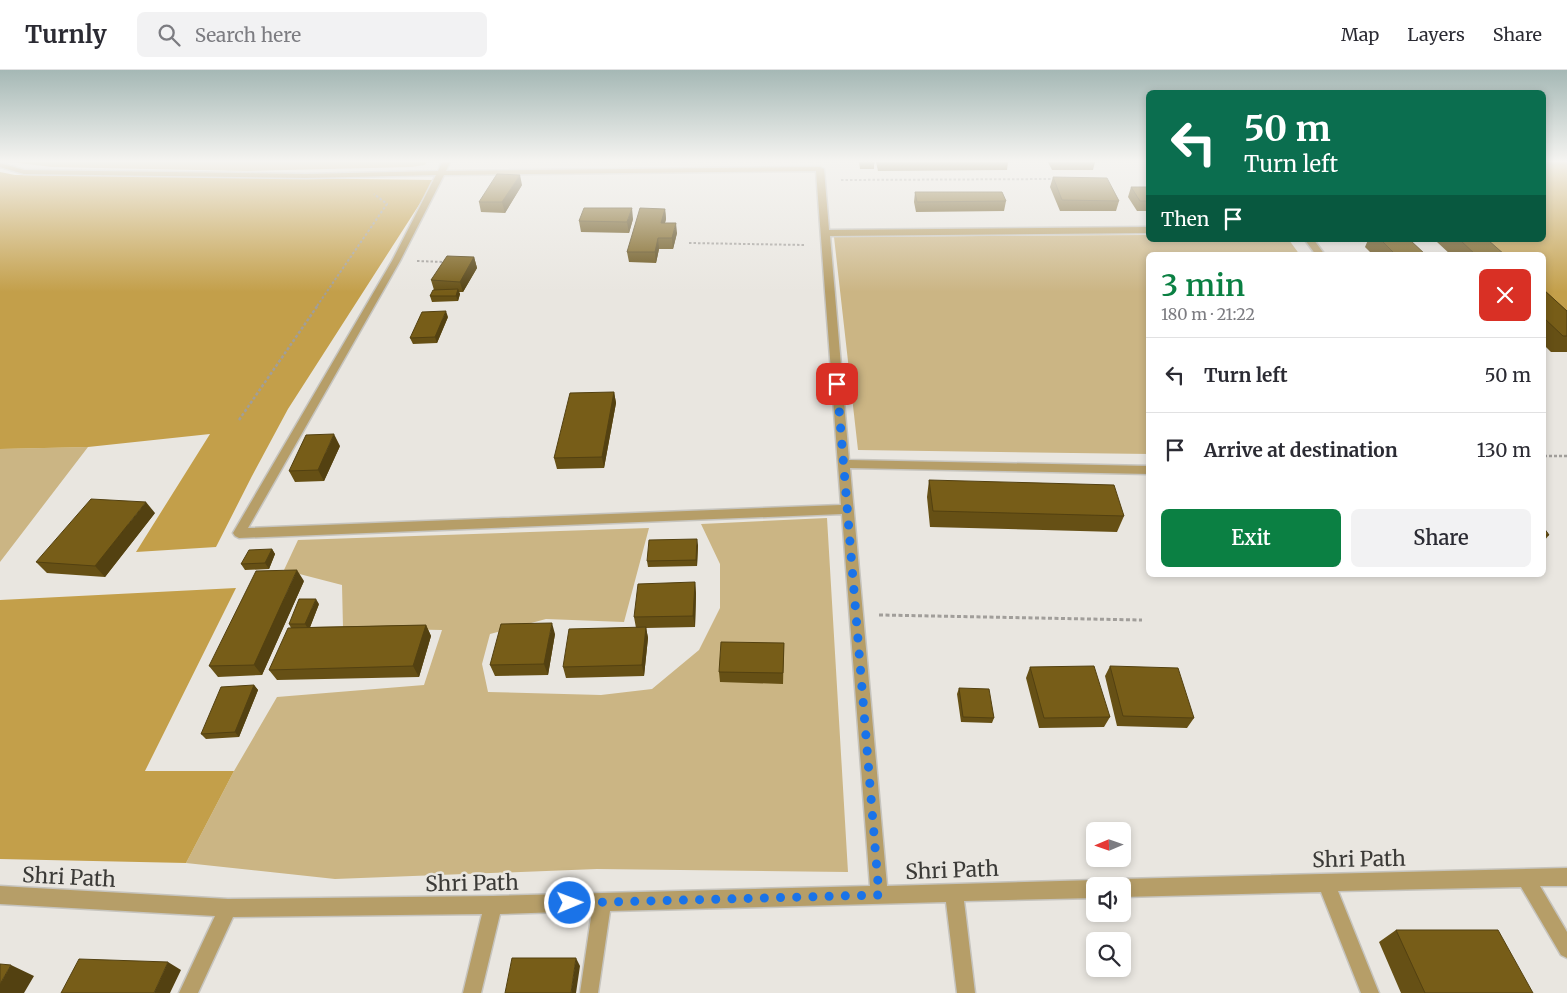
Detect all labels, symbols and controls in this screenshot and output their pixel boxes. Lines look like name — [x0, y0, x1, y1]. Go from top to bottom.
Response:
search box — [137, 12, 487, 57]
text: Turnly — [25, 19, 107, 50]
icon: search — [155, 21, 183, 49]
text: Search here — [195, 23, 301, 47]
text: Map — [1341, 23, 1379, 46]
text: Layers — [1407, 23, 1465, 46]
text: Share — [1493, 23, 1542, 46]
text: 50 m — [1244, 107, 1331, 151]
icon: left — [1161, 110, 1226, 175]
text: Turn left — [1244, 150, 1338, 178]
icon: arrive — [1219, 205, 1247, 233]
text: Then — [1161, 207, 1209, 231]
text: 3 min — [1161, 266, 1245, 304]
button: close — [1479, 269, 1531, 321]
text: 180 m · 21:22 — [1161, 304, 1255, 324]
icon: left — [1161, 361, 1189, 389]
pin — [816, 363, 858, 405]
text: Turn left — [1204, 363, 1288, 387]
text: 50 m — [1485, 363, 1531, 387]
icon: arrive — [823, 370, 851, 398]
icon: arrive — [1161, 436, 1189, 464]
text: Arrive at destination — [1204, 438, 1398, 462]
text: 130 m — [1477, 438, 1531, 462]
button: Exit — [1161, 509, 1341, 567]
button: Share — [1351, 509, 1531, 567]
north arrow — [1086, 822, 1131, 868]
map controls — [1086, 822, 1131, 977]
street label: Shri Path — [1312, 845, 1406, 873]
street label: Shri Path — [905, 855, 999, 885]
street label: Shri Path — [22, 861, 117, 893]
street label: Shri Path — [425, 869, 519, 897]
position arrow — [543, 876, 595, 928]
button: sound — [1086, 877, 1131, 922]
button: search — [1086, 932, 1131, 977]

